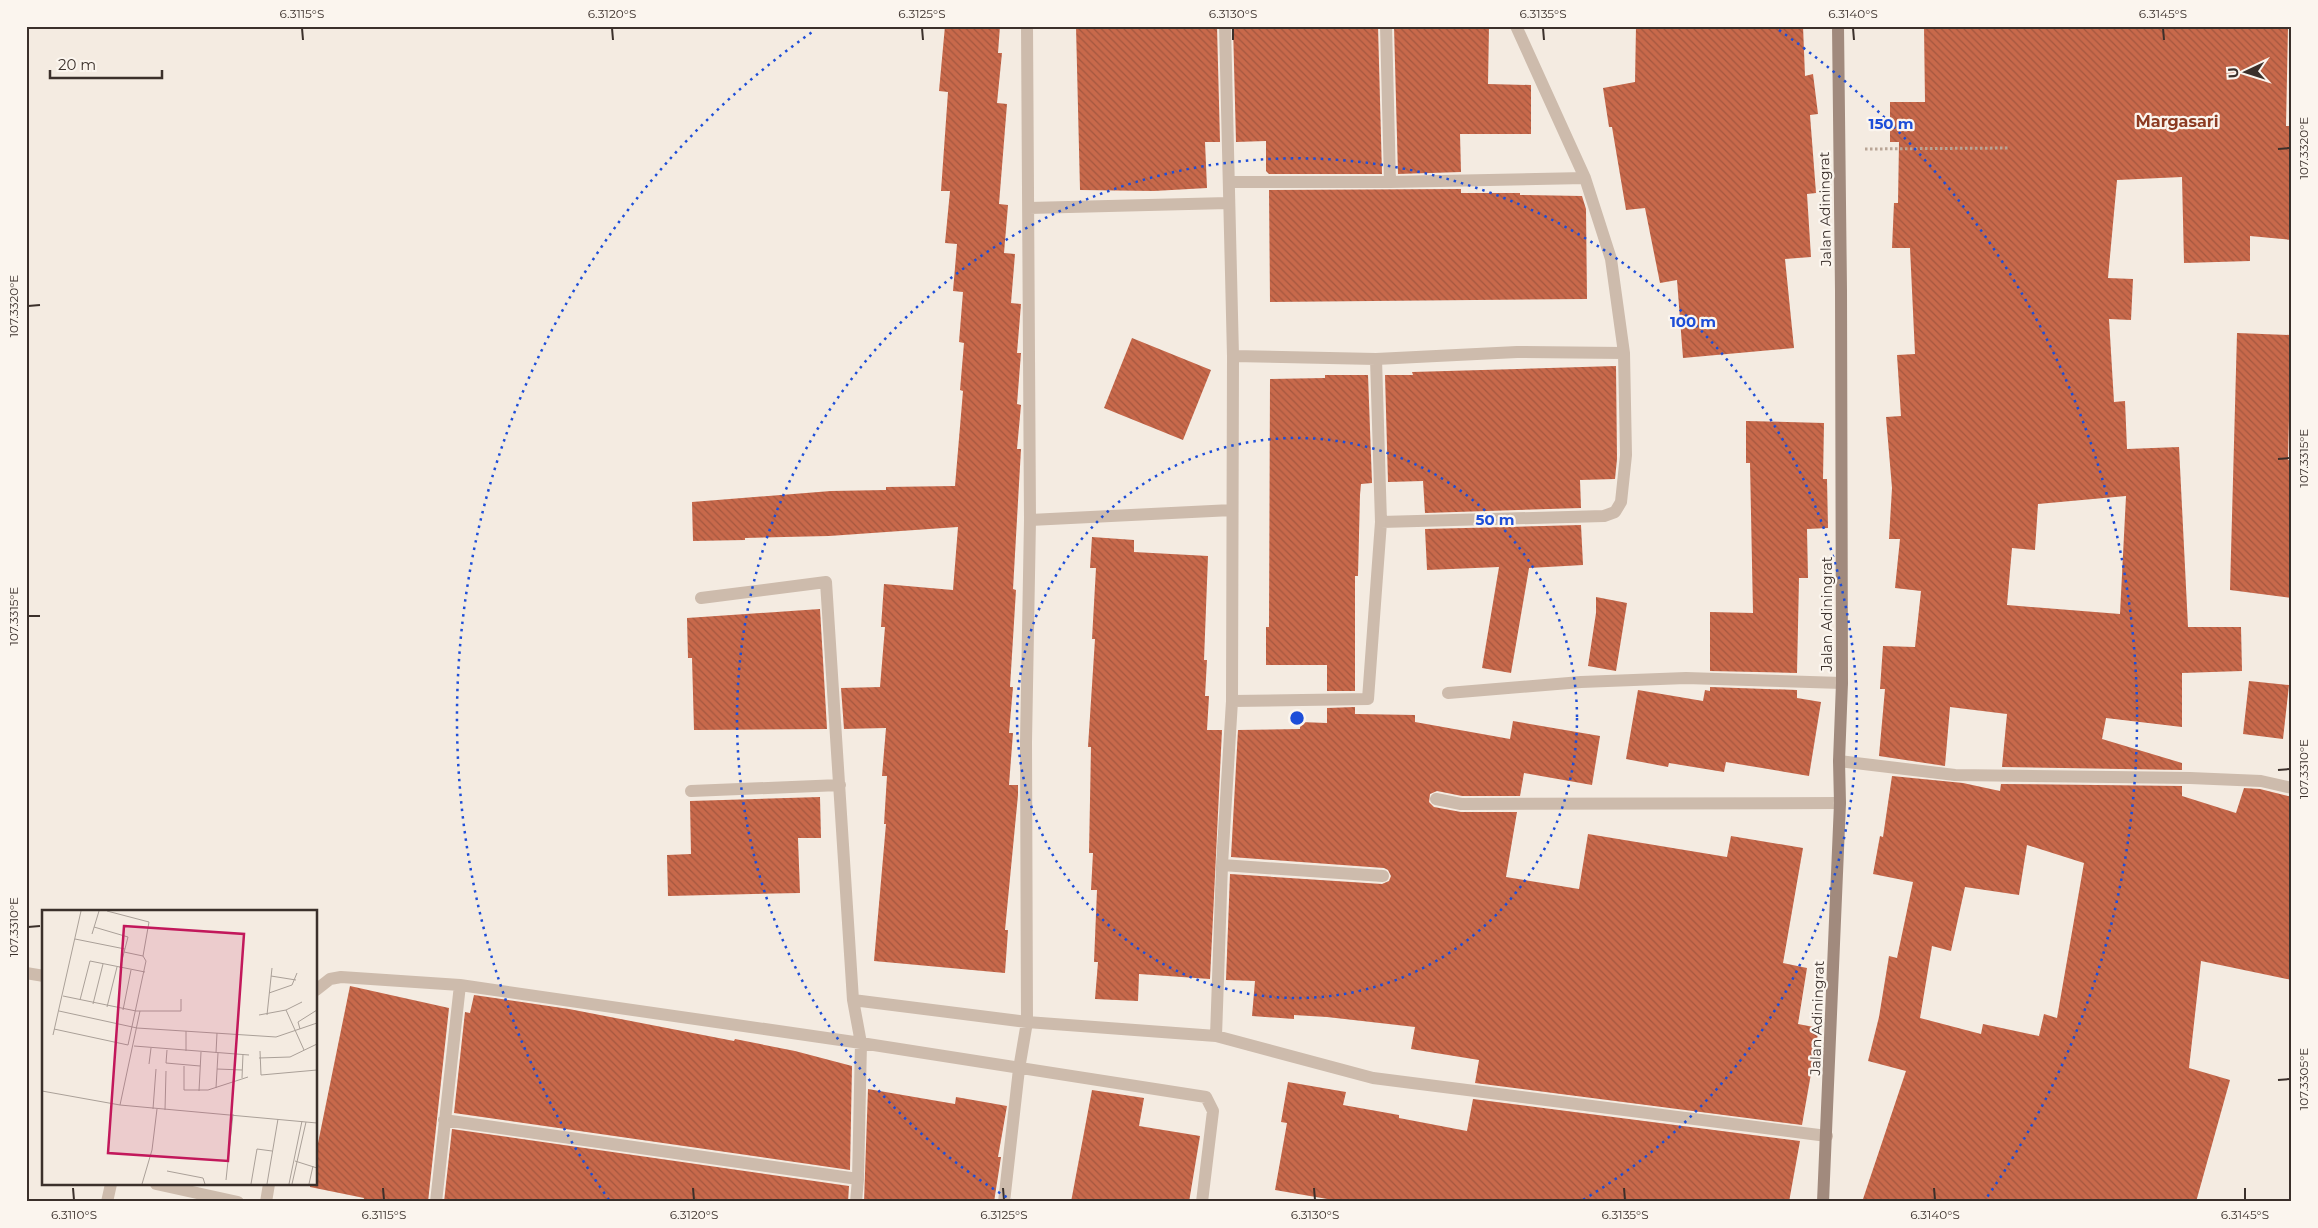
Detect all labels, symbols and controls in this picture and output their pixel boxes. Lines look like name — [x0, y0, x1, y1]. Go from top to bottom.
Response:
text: 6.3115°S — [280, 6, 324, 21]
text: 6.3120°S — [588, 6, 636, 21]
text: 6.3125°S — [898, 6, 946, 21]
text: 6.3130°S — [1209, 6, 1257, 21]
text: 6.3135°S — [1519, 6, 1567, 21]
text: 6.3140°S — [1828, 6, 1878, 21]
text: 6.3145°S — [2139, 6, 2187, 21]
scale bar — [50, 48, 162, 80]
north arrow — [2220, 48, 2270, 98]
text: 20 m — [58, 55, 96, 74]
text: U — [2224, 67, 2242, 79]
district label: Margasari — [2135, 112, 2219, 131]
text: 150 m — [1869, 114, 1913, 133]
text: 107.3320°E — [2296, 117, 2311, 179]
street label: Jalan Adiningrat — [1815, 151, 1835, 268]
text: 107.3320°E — [6, 275, 21, 337]
text: 100 m — [1670, 312, 1716, 331]
text: 107.3315°E — [2296, 429, 2311, 487]
text: 50 m — [1475, 510, 1515, 529]
street label: Jalan Adiningrat — [1818, 556, 1836, 672]
text: 107.3315°E — [6, 587, 21, 645]
centre of rings — [1288, 709, 1306, 727]
text: 107.3310°E — [2296, 739, 2311, 799]
text: 107.3310°E — [6, 897, 21, 957]
inset map — [42, 910, 318, 1186]
street label: Jalan Adiningrat — [1806, 960, 1828, 1077]
text: 107.3305°E — [2296, 1048, 2311, 1110]
text: 6.3110°S — [51, 1207, 97, 1222]
text: 6.3115°S — [362, 1207, 406, 1222]
text: 6.3120°S — [670, 1207, 718, 1222]
text: 6.3125°S — [980, 1207, 1028, 1222]
text: 6.3130°S — [1291, 1207, 1339, 1222]
text: 6.3135°S — [1601, 1207, 1649, 1222]
text: 6.3140°S — [1910, 1207, 1960, 1222]
text: 6.3145°S — [2221, 1207, 2269, 1222]

